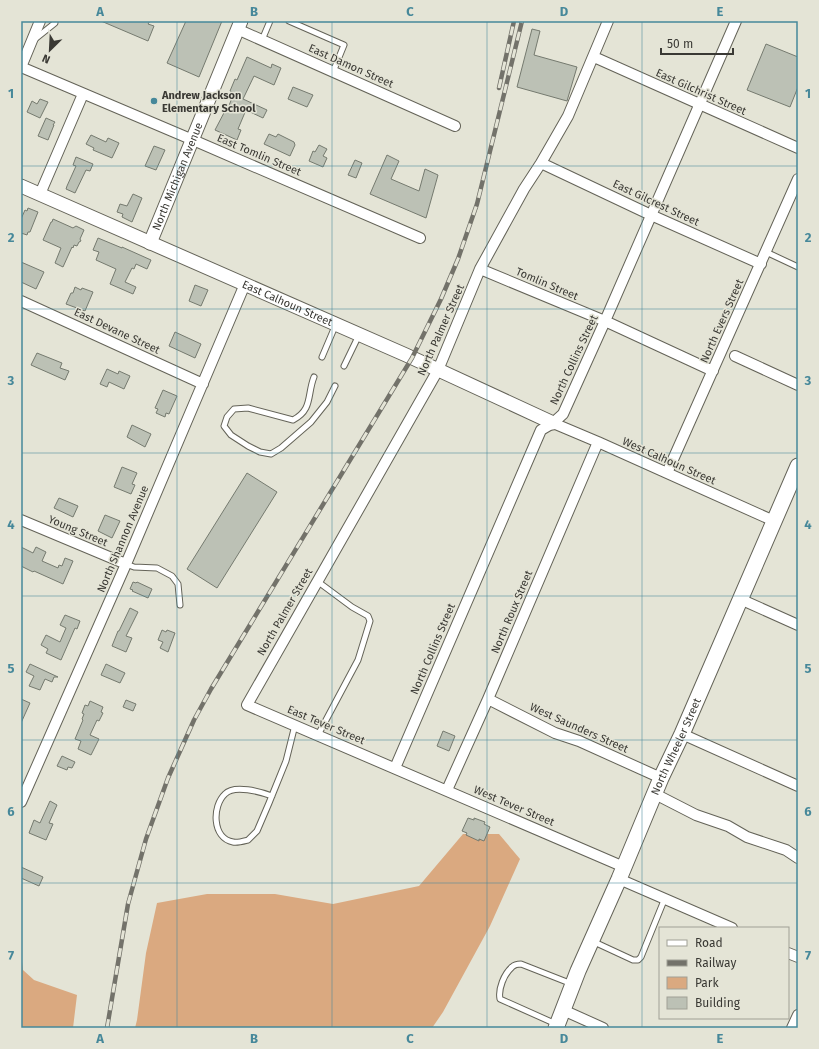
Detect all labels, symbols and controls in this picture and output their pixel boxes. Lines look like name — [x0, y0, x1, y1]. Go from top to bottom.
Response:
text: A — [95, 4, 104, 19]
text: B — [250, 4, 258, 19]
text: C — [406, 4, 414, 19]
text: D — [560, 4, 569, 19]
text: E — [717, 4, 724, 19]
north arrow — [30, 30, 70, 70]
scale bar — [661, 30, 733, 56]
text: 50 m — [667, 37, 693, 51]
street label: East Damon Street — [306, 41, 396, 91]
text: N — [40, 51, 52, 66]
street label: East Gilchrist Street — [654, 66, 748, 118]
text: 1 — [8, 86, 14, 101]
text: 1 — [805, 86, 811, 101]
place label: Andrew Jackson Elementary School — [161, 89, 256, 115]
marker: Andrew Jackson Elementary School — [149, 96, 159, 106]
street label: North Michigan Avenue — [149, 120, 205, 232]
street label: East Tomlin Street — [215, 131, 303, 179]
street label: East Gilcrest Street — [611, 177, 701, 229]
text: 2 — [8, 230, 15, 245]
text: 2 — [805, 230, 812, 245]
street label: Tomlin Street — [514, 265, 580, 303]
street label: East Calhoun Street — [240, 277, 335, 329]
street label: North Evers Street — [698, 277, 746, 365]
street label: North Palmer Street — [415, 282, 467, 378]
street label: East Devane Street — [72, 305, 162, 357]
street label: North Collins Street — [547, 313, 601, 407]
text: 3 — [7, 373, 15, 388]
text: 3 — [804, 373, 812, 388]
street label: West Calhoun Street — [620, 435, 718, 487]
street label: North Shannon Avenue — [95, 483, 151, 595]
street label: Young Street — [46, 513, 110, 549]
text: 4 — [7, 517, 15, 532]
text: 4 — [804, 517, 812, 532]
street label: North Palmer Street — [255, 566, 315, 658]
street label: North Roux Street — [489, 569, 535, 655]
street label: North Collins Street — [408, 601, 458, 697]
text: 5 — [8, 661, 15, 676]
text: 5 — [805, 661, 812, 676]
street label: North Wheeler Street — [648, 696, 703, 797]
street label: West Saunders Street — [528, 700, 630, 756]
street label: East Tever Street — [285, 703, 367, 747]
street label: West Tever Street — [472, 783, 556, 829]
text: 6 — [7, 804, 15, 819]
text: 6 — [804, 804, 812, 819]
legend — [659, 927, 789, 1019]
text: Road — [695, 936, 723, 950]
text: 7 — [8, 948, 14, 963]
text: 7 — [805, 948, 811, 963]
text: Railway — [695, 956, 736, 970]
text: Park — [695, 976, 719, 990]
text: Building — [695, 996, 741, 1010]
text: A — [95, 1031, 104, 1046]
text: B — [250, 1031, 258, 1046]
text: C — [406, 1031, 414, 1046]
text: D — [560, 1031, 569, 1046]
text: E — [717, 1031, 724, 1046]

